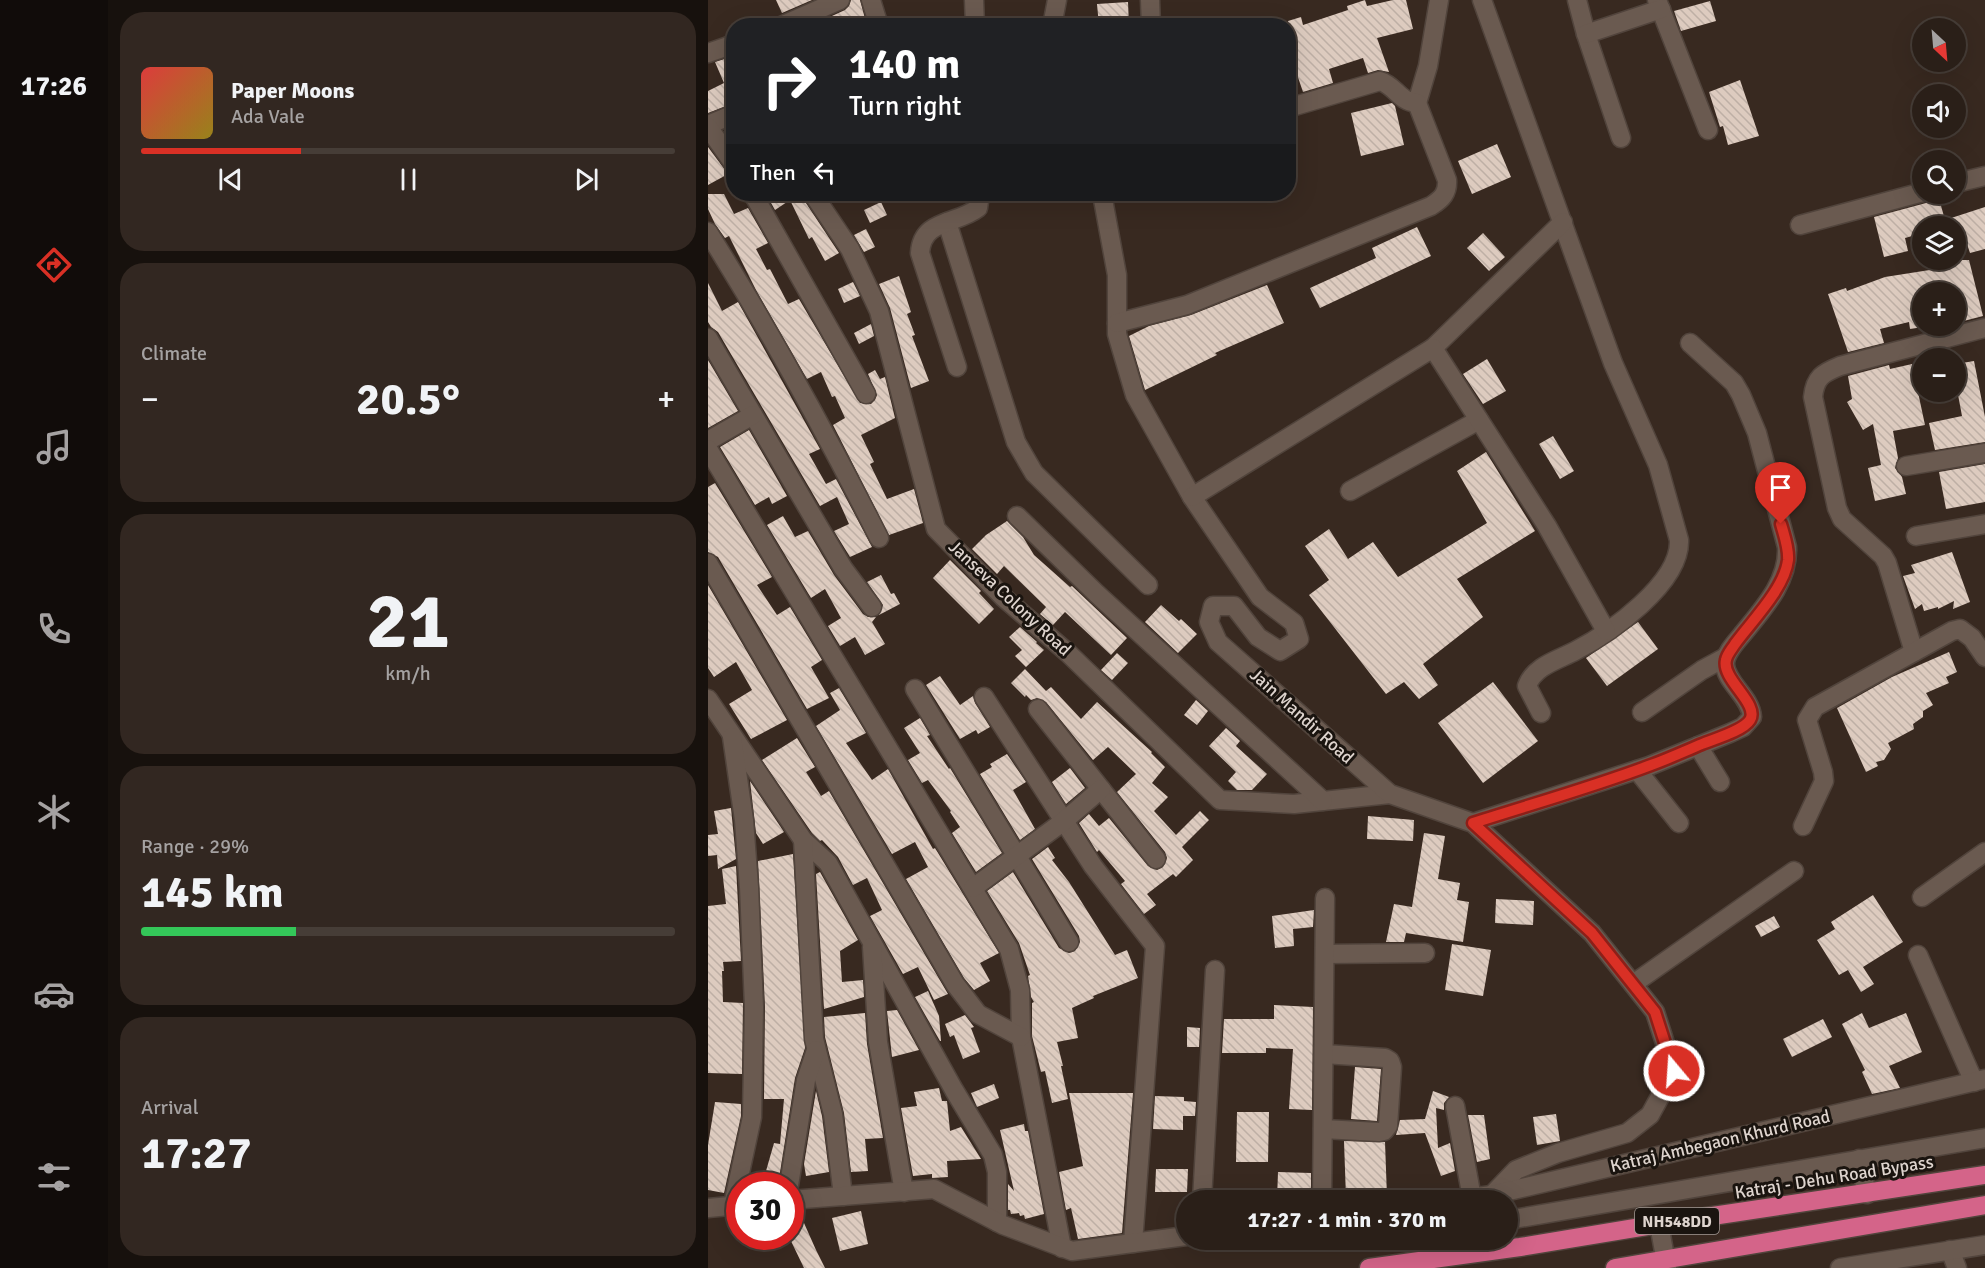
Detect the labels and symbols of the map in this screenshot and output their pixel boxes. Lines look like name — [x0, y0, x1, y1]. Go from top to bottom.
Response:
north arrow — [1912, 18, 1966, 72]
pin — [1755, 462, 1806, 524]
street label: Janseva Colony Road — [944, 536, 1076, 660]
street label: Jain Mandir Road — [1245, 664, 1359, 768]
position arrow — [1642, 1039, 1706, 1103]
street label: Katraj Ambegaon Khurd Road — [1608, 1105, 1832, 1177]
street label: Katraj - Dehu Road Bypass — [1733, 1150, 1935, 1204]
speed limit sign: 30 — [726, 1172, 804, 1250]
road number: NH548DD — [1635, 1208, 1719, 1234]

